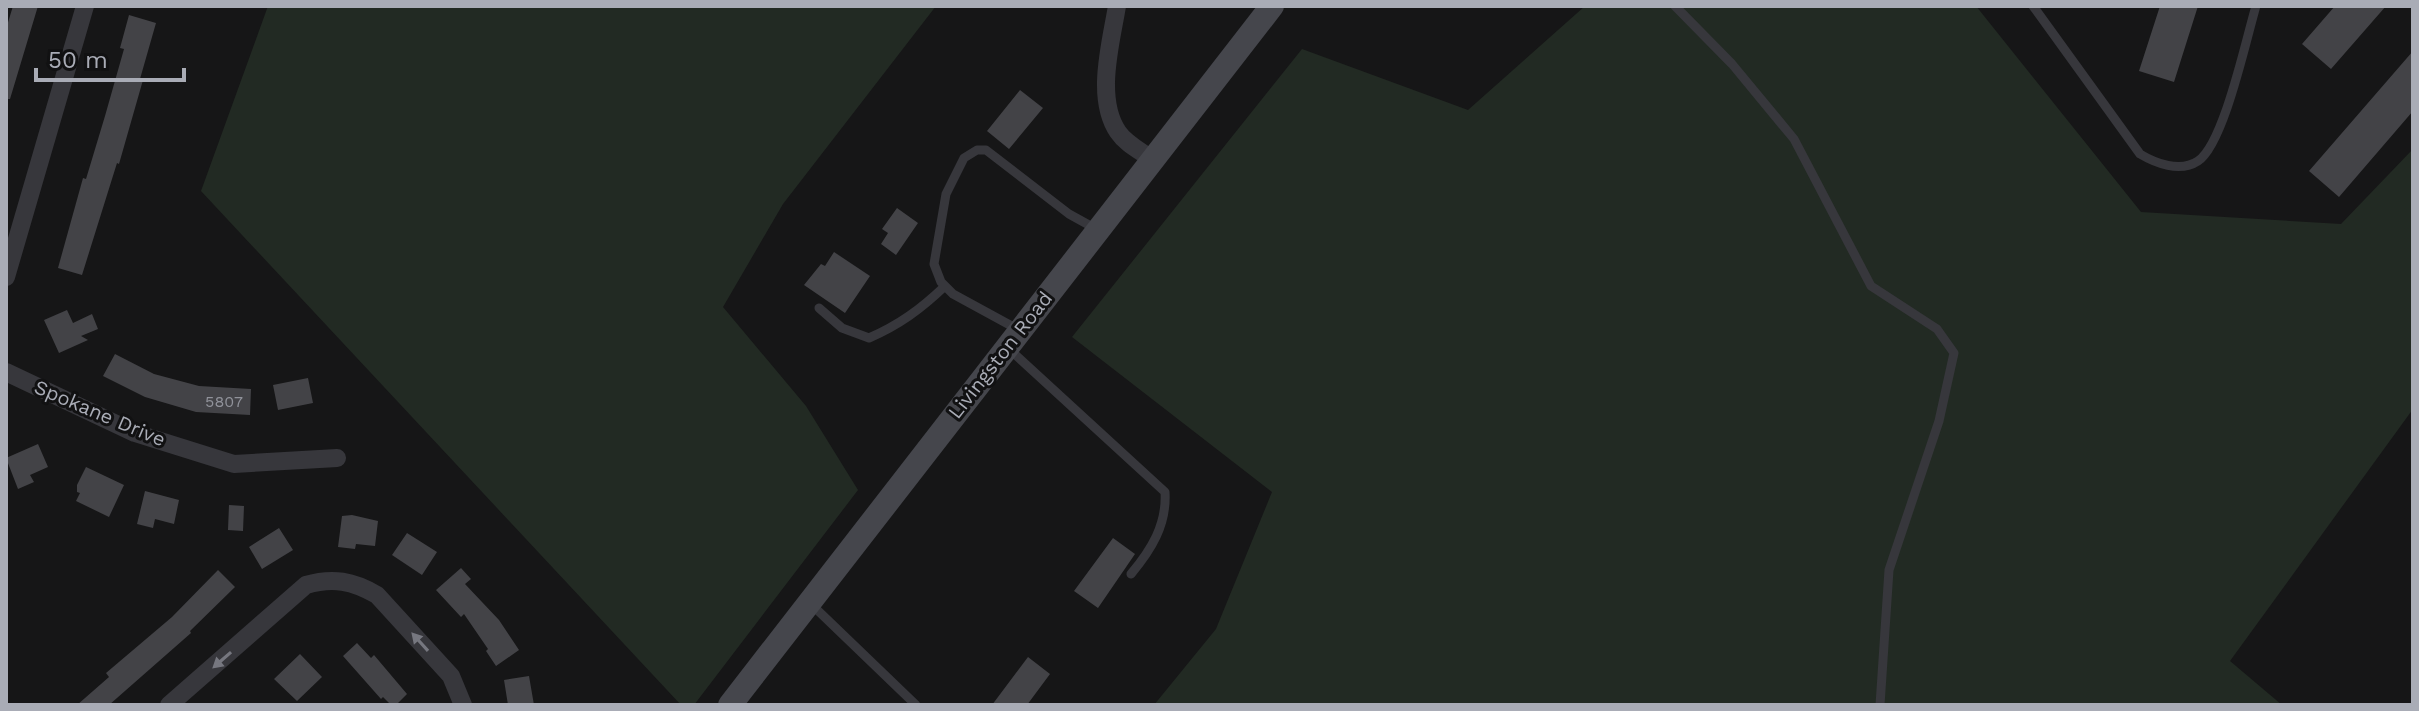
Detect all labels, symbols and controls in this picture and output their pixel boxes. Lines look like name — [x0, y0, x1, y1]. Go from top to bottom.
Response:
scale bar — [36, 32, 184, 82]
text: 50 m — [48, 46, 108, 74]
street label: Livingston Road — [943, 287, 1057, 423]
street label: Spokane Drive — [31, 375, 169, 451]
house number: 5807 — [205, 392, 243, 411]
one-way arrow — [411, 632, 429, 651]
one-way arrow — [213, 651, 233, 668]

